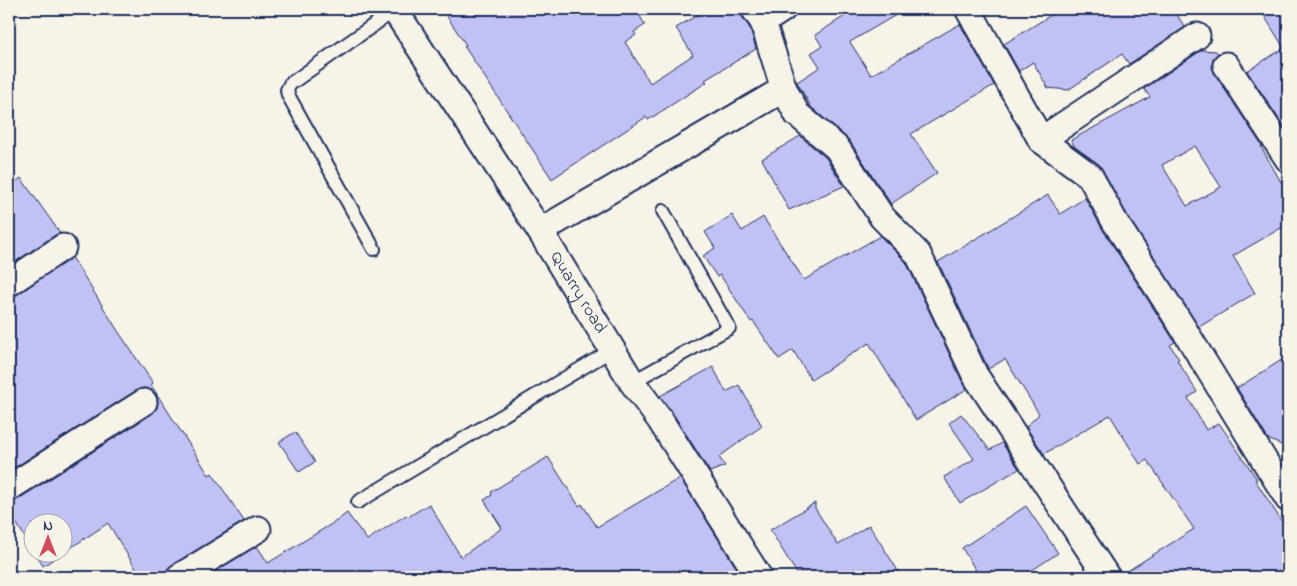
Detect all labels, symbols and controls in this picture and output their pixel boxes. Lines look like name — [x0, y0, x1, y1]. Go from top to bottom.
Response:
street label: Quarry road — [543, 247, 613, 339]
north arrow — [22, 514, 72, 564]
text: N — [43, 516, 53, 537]

